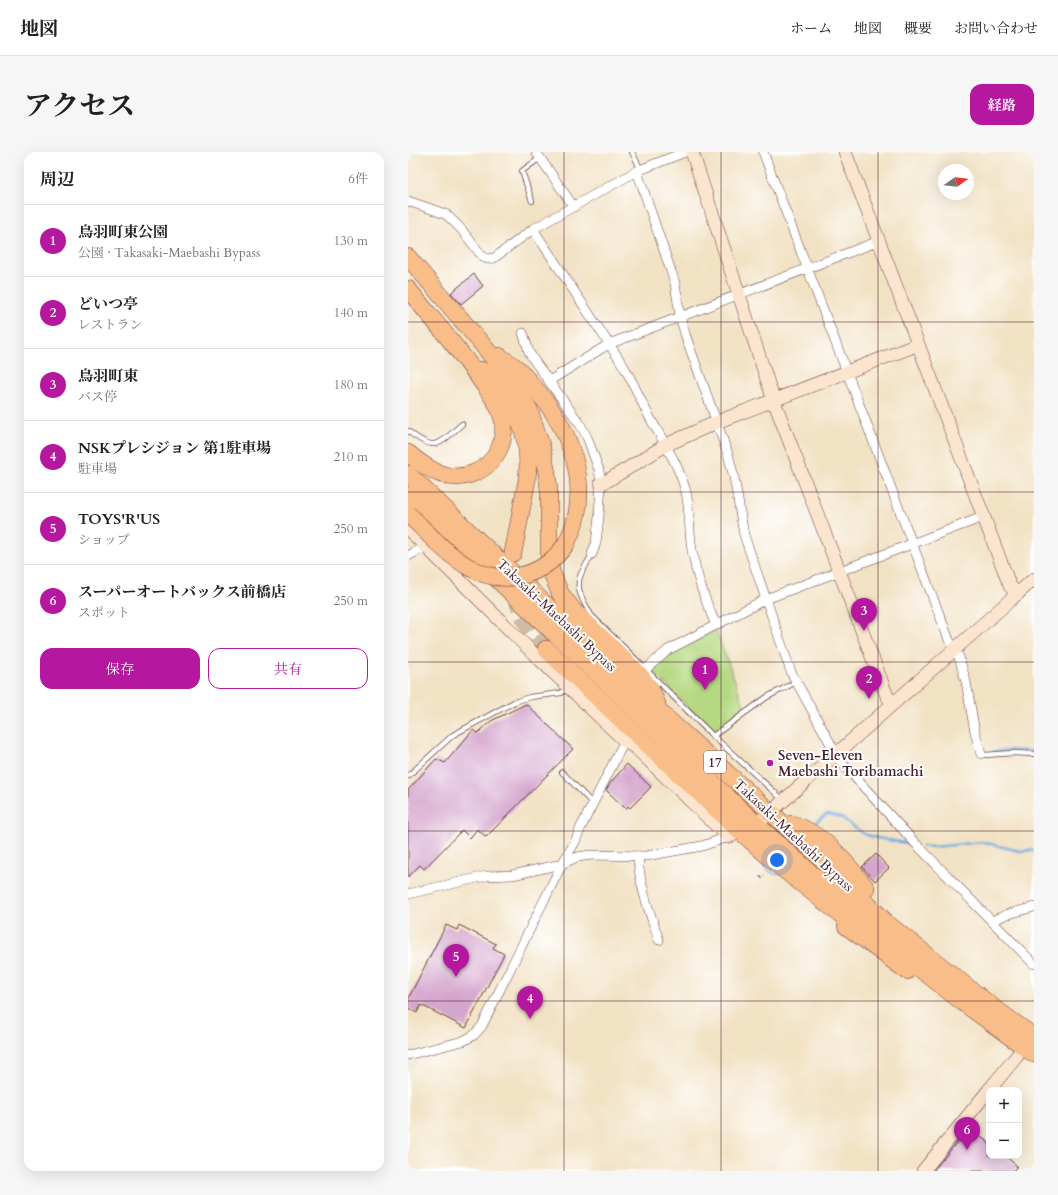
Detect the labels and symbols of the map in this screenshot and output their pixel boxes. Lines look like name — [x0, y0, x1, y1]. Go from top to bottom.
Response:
north arrow — [938, 164, 974, 200]
street label: Takasaki-Maebashi Bypass — [493, 555, 621, 676]
pin: 3 — [851, 598, 877, 631]
pin: 1 — [692, 657, 718, 690]
pin: 2 — [856, 666, 882, 699]
place label: Seven-Eleven Maebashi Toribamachi — [778, 746, 924, 781]
road number: 17 — [704, 751, 726, 773]
marker: Seven-Eleven Maebashi Toribamachi — [765, 758, 775, 768]
street label: Takasaki-Maebashi Bypass — [730, 775, 858, 896]
your location — [767, 850, 787, 870]
pin: 5 — [443, 944, 469, 977]
pin: 4 — [517, 986, 543, 1019]
pin: 6 — [954, 1117, 980, 1150]

